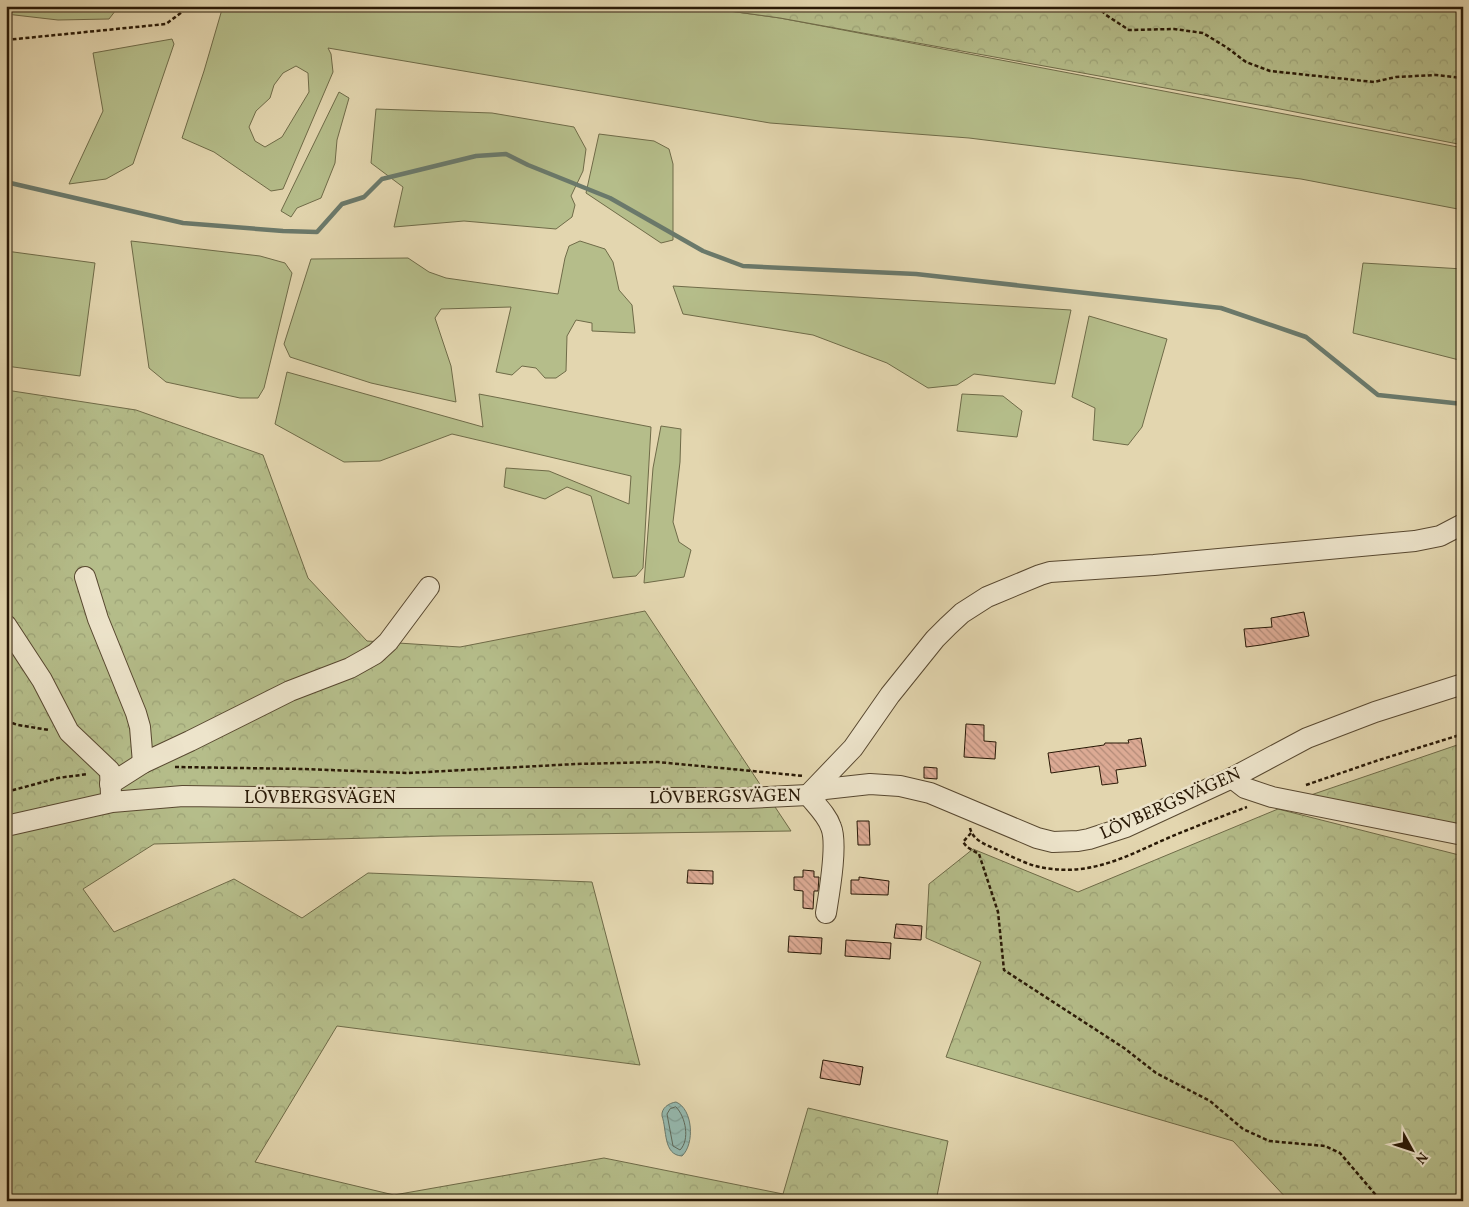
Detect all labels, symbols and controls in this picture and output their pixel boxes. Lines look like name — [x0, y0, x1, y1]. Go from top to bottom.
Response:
street label: LÖVBERGSVÄGEN — [1096, 762, 1245, 847]
street label: LÖVBERGSVÄGEN — [649, 784, 801, 811]
street label: LÖVBERGSVÄGEN — [244, 786, 396, 811]
north arrow — [1386, 1124, 1436, 1174]
text: N — [1410, 1147, 1431, 1167]

